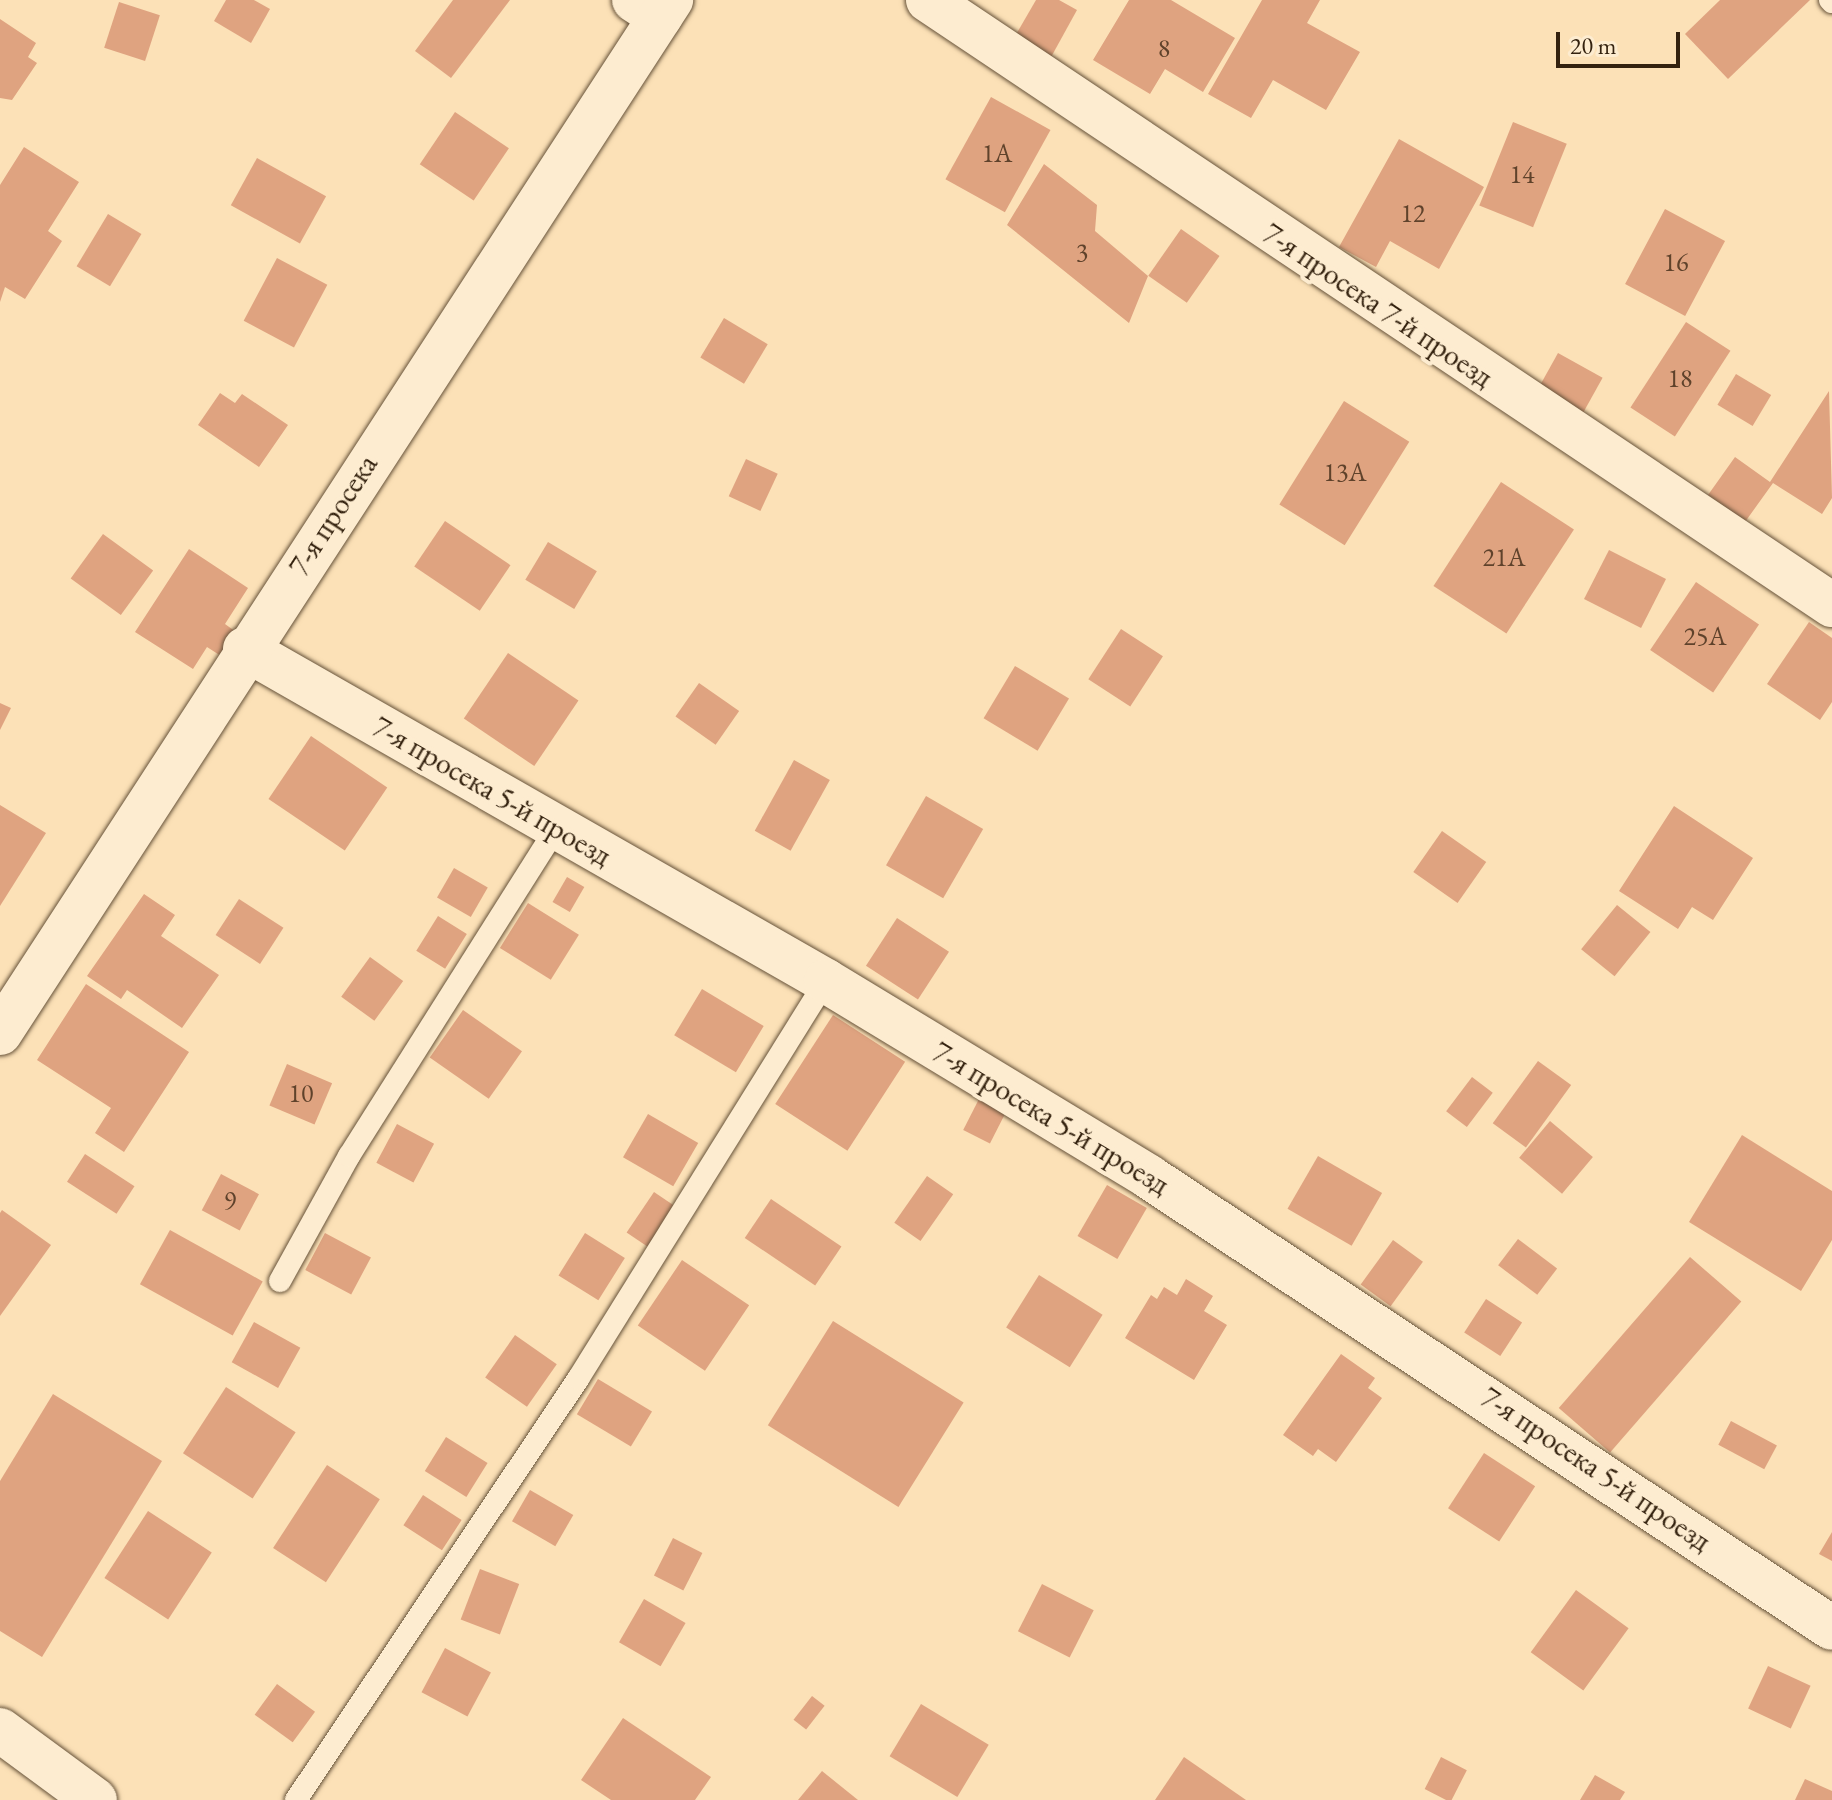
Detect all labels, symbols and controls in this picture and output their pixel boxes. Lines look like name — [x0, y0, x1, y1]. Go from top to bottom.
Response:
scale bar — [1560, 16, 1684, 66]
text: 20 m — [1570, 30, 1617, 61]
house number: 8 — [1158, 33, 1170, 65]
house number: 1А — [982, 138, 1012, 170]
house number: 14 — [1510, 159, 1534, 191]
house number: 12 — [1401, 198, 1425, 230]
street label: 7-я просека 7-й проезд — [1256, 215, 1500, 395]
house number: 3 — [1076, 237, 1088, 269]
house number: 16 — [1664, 247, 1688, 279]
house number: 18 — [1668, 363, 1692, 395]
street label: 7-я просека — [281, 448, 385, 582]
house number: 13А — [1324, 457, 1366, 489]
house number: 21А — [1483, 542, 1525, 574]
house number: 25А — [1684, 621, 1726, 653]
street label: 7-я просека 5-й проезд — [367, 708, 617, 874]
street label: 7-я просека 5-й проезд — [926, 1033, 1176, 1203]
house number: 10 — [289, 1078, 313, 1110]
house number: 9 — [224, 1186, 236, 1218]
street label: 7-я просека 5-й проезд — [1474, 1379, 1718, 1559]

